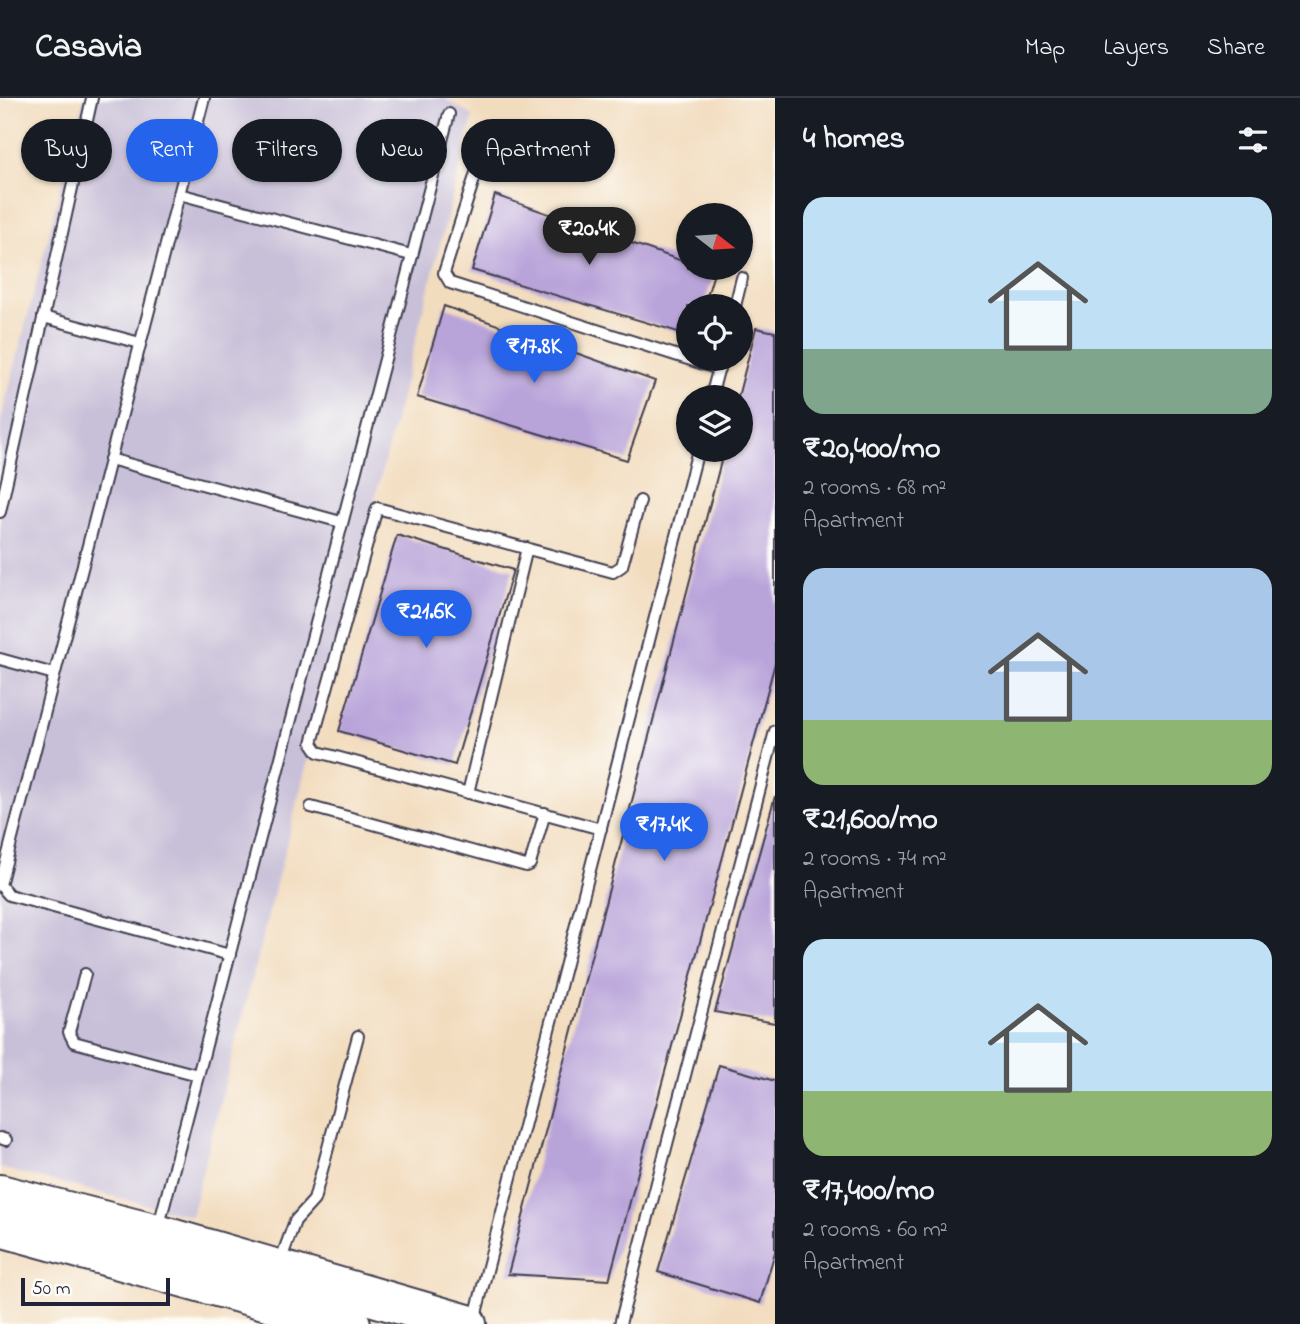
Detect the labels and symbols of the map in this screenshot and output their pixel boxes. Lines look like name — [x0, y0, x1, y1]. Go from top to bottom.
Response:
north arrow — [676, 203, 752, 280]
pin: ₹20.4K — [532, 208, 646, 267]
pin: ₹17.8K — [477, 326, 591, 385]
pin: ₹21.6K — [369, 590, 483, 650]
pin: ₹17.4K — [607, 804, 721, 863]
scale bar — [21, 1275, 170, 1307]

